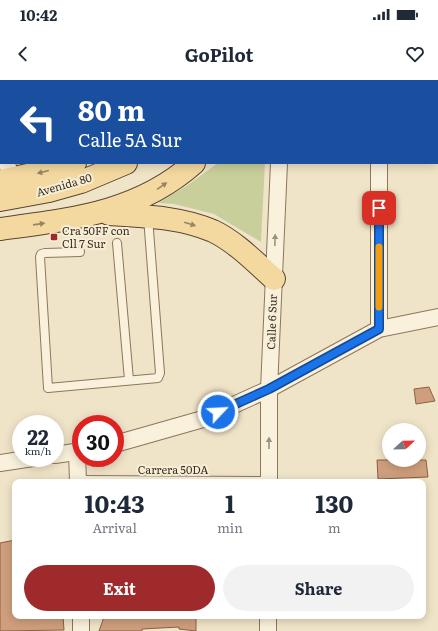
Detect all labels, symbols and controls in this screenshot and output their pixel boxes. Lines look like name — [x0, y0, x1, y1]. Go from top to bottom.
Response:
text: 10:42 — [20, 3, 57, 26]
text: GoPilot — [185, 41, 253, 68]
icon: back — [12, 43, 34, 65]
icon: heart — [404, 43, 426, 65]
text: 80 m — [78, 88, 145, 130]
icon: left — [12, 96, 64, 148]
text: Calle 5A Sur — [78, 126, 181, 153]
street label: Avenida 80 — [34, 168, 93, 200]
one-way arrow — [37, 169, 49, 175]
one-way arrow — [156, 183, 168, 190]
pin — [362, 191, 396, 225]
icon: arrive — [368, 197, 390, 219]
one-way arrow — [33, 221, 45, 227]
one-way arrow — [185, 221, 197, 227]
place label: Cra 50FF con Cll 7 Sur — [62, 222, 130, 251]
marker: Cra 50FF con Cll 7 Sur — [49, 232, 59, 242]
one-way arrow — [272, 234, 279, 246]
street label: Calle 6 Sur — [262, 293, 280, 350]
position arrow — [197, 391, 239, 433]
speed limit sign: 30 — [72, 415, 124, 467]
text: 22 — [27, 421, 49, 451]
north arrow — [382, 423, 426, 467]
map controls — [382, 423, 426, 467]
one-way arrow — [266, 436, 272, 449]
text: km/h — [25, 443, 51, 458]
street label: Carrera 50DA — [138, 461, 208, 477]
text: 10:43 — [85, 485, 145, 520]
text: 1 — [225, 485, 235, 520]
text: 130 — [315, 485, 353, 520]
text: Arrival — [92, 518, 137, 537]
text: min — [217, 518, 243, 537]
text: m — [328, 518, 341, 537]
button: Exit — [24, 565, 215, 611]
button: Share — [223, 565, 414, 611]

